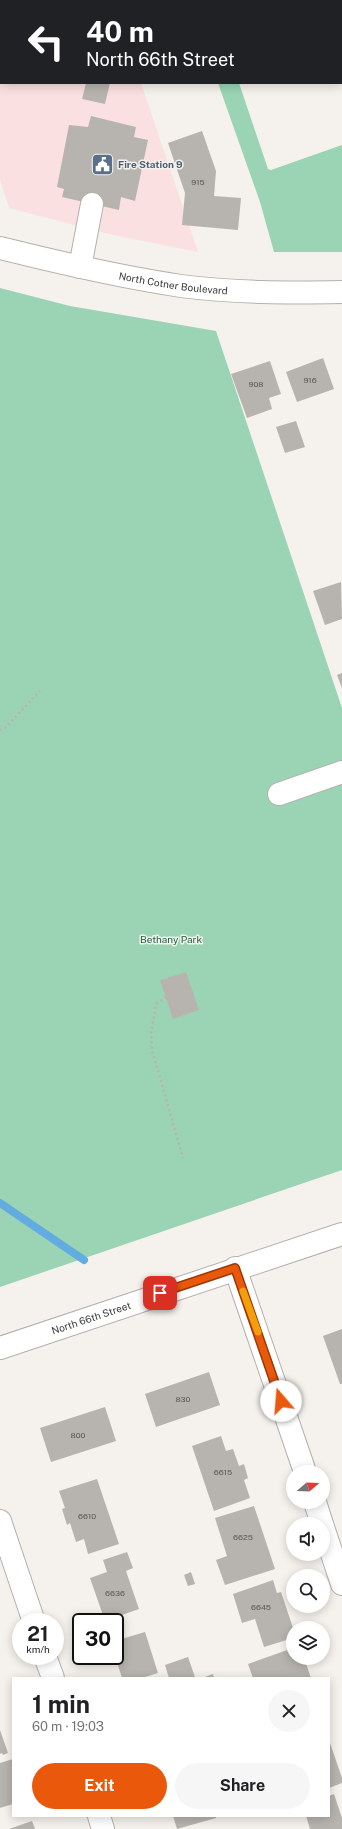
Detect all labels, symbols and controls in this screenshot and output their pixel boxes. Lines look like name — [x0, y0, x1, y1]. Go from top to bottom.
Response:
text: 40 m — [86, 15, 154, 48]
icon: left — [20, 16, 72, 68]
text: North 66th Street — [86, 49, 235, 70]
public building icon: Fire Station 9 — [89, 151, 115, 177]
place label: Fire Station 9 — [118, 158, 183, 170]
house number: 915 — [191, 177, 205, 187]
street label: North Cotner Boulevard — [118, 269, 228, 296]
house number: 916 — [303, 375, 317, 385]
house number: 908 — [249, 379, 263, 389]
park label: Bethany Park — [140, 933, 202, 945]
pin — [143, 1276, 177, 1310]
icon: arrive — [149, 1282, 171, 1304]
street label: North 66th Street — [50, 1299, 132, 1336]
position arrow — [260, 1380, 302, 1422]
house number: 830 — [175, 1394, 191, 1404]
house number: 800 — [71, 1430, 86, 1440]
north arrow — [286, 1465, 330, 1509]
map controls — [286, 1465, 330, 1665]
house number: 6615 — [214, 1467, 232, 1477]
house number: 6610 — [78, 1511, 96, 1521]
button: sound — [286, 1517, 330, 1561]
house number: 6625 — [233, 1532, 253, 1542]
button: search — [286, 1569, 330, 1613]
house number: 6636 — [105, 1588, 125, 1598]
house number: 6645 — [251, 1602, 271, 1612]
speed limit sign: 30 — [72, 1613, 124, 1665]
button: layers — [286, 1621, 330, 1665]
text: 21 — [27, 1622, 49, 1646]
text: km/h — [26, 1643, 50, 1655]
text: 1 min — [32, 1690, 90, 1718]
button: close — [268, 1690, 310, 1732]
text: 60 m · 19:03 — [32, 1719, 104, 1734]
button: Exit — [32, 1763, 167, 1809]
button: Share — [175, 1763, 310, 1809]

